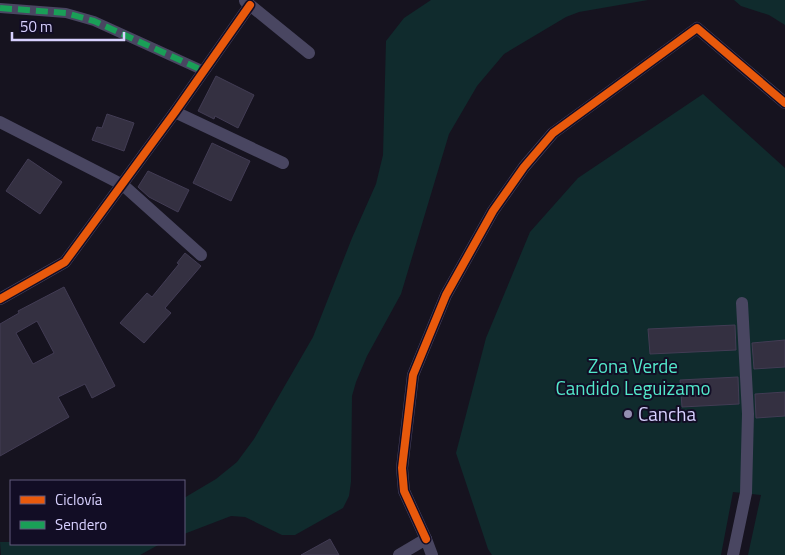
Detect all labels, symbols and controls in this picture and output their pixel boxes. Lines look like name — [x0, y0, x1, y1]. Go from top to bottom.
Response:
scale bar — [12, 10, 125, 42]
text: 50 m — [20, 15, 53, 38]
park label: Zona Verde Candido Leguizamo — [555, 351, 711, 402]
place label: Cancha — [638, 399, 697, 428]
marker: Cancha — [622, 408, 634, 420]
legend — [10, 480, 185, 545]
text: Ciclovía — [55, 488, 103, 511]
text: Sendero — [55, 513, 107, 536]

